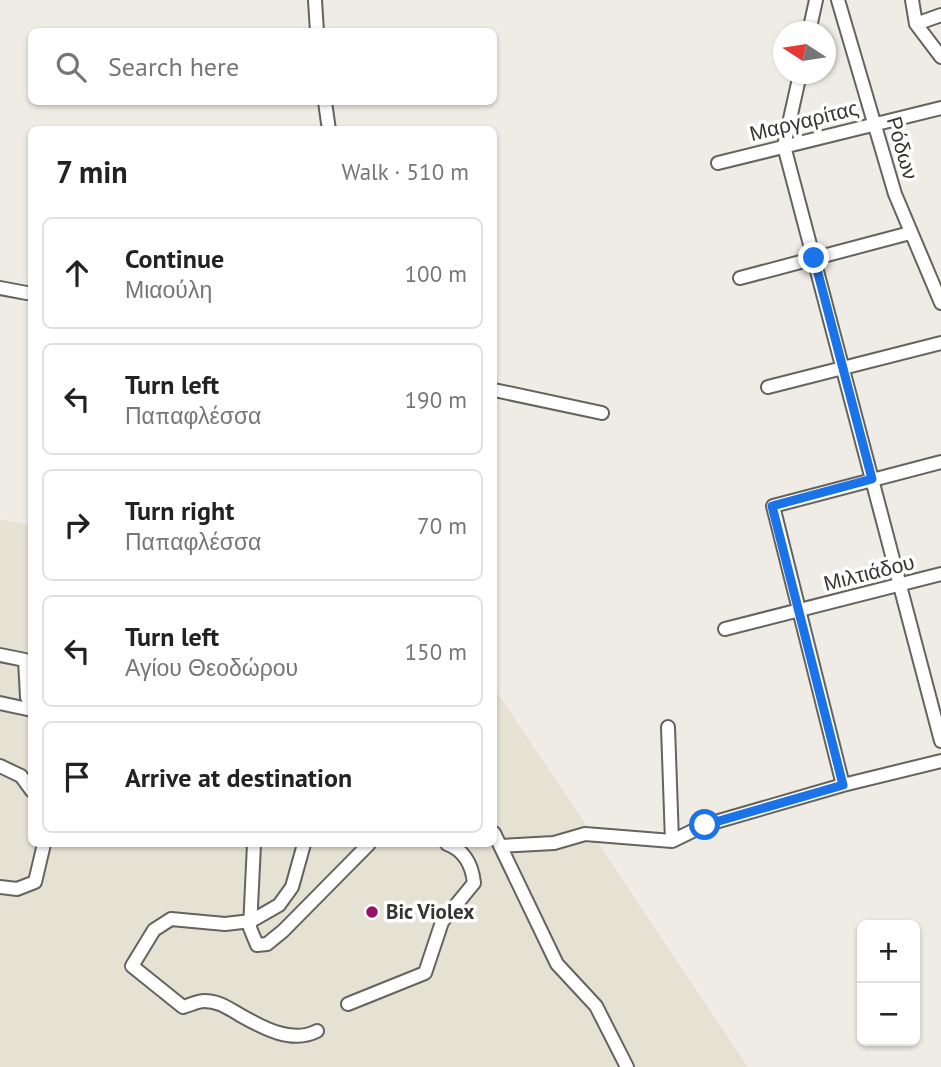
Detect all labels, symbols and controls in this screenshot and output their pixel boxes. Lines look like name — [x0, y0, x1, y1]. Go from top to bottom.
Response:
north arrow — [773, 21, 836, 84]
search box — [28, 28, 497, 105]
icon: search — [52, 48, 90, 86]
text: Search here — [108, 50, 239, 83]
street label: Μαργαρίτας — [747, 94, 861, 147]
street label: Ρόδων — [881, 113, 924, 182]
text: 7 min — [56, 152, 128, 191]
text: Walk · 510 m — [342, 157, 469, 186]
text: Continue — [125, 242, 224, 275]
route end — [798, 242, 829, 273]
icon: ahead — [58, 254, 96, 292]
text: 100 m — [405, 259, 467, 288]
text: Μιαούλη — [125, 275, 212, 304]
text: Turn left — [125, 368, 219, 401]
icon: left — [58, 380, 96, 418]
text: 190 m — [405, 385, 467, 414]
text: Παπαφλέσσα — [125, 401, 261, 430]
text: Turn right — [125, 494, 234, 527]
icon: right — [58, 506, 96, 544]
text: 70 m — [417, 511, 467, 540]
text: Παπαφλέσσα — [125, 527, 261, 556]
street label: Μιλτιάδου — [821, 548, 917, 597]
text: Turn left — [125, 620, 219, 653]
icon: left — [58, 632, 96, 670]
text: 150 m — [405, 637, 467, 666]
text: Αγίου Θεοδώρου — [125, 653, 298, 682]
icon: arrive — [58, 758, 96, 796]
text: Arrive at destination — [125, 761, 352, 794]
route start — [689, 809, 720, 840]
place label: Bic Violex — [386, 898, 474, 925]
marker: Bic Violex — [364, 904, 380, 920]
map controls — [857, 920, 920, 1046]
button: + — [857, 920, 920, 983]
button: − — [857, 983, 920, 1046]

